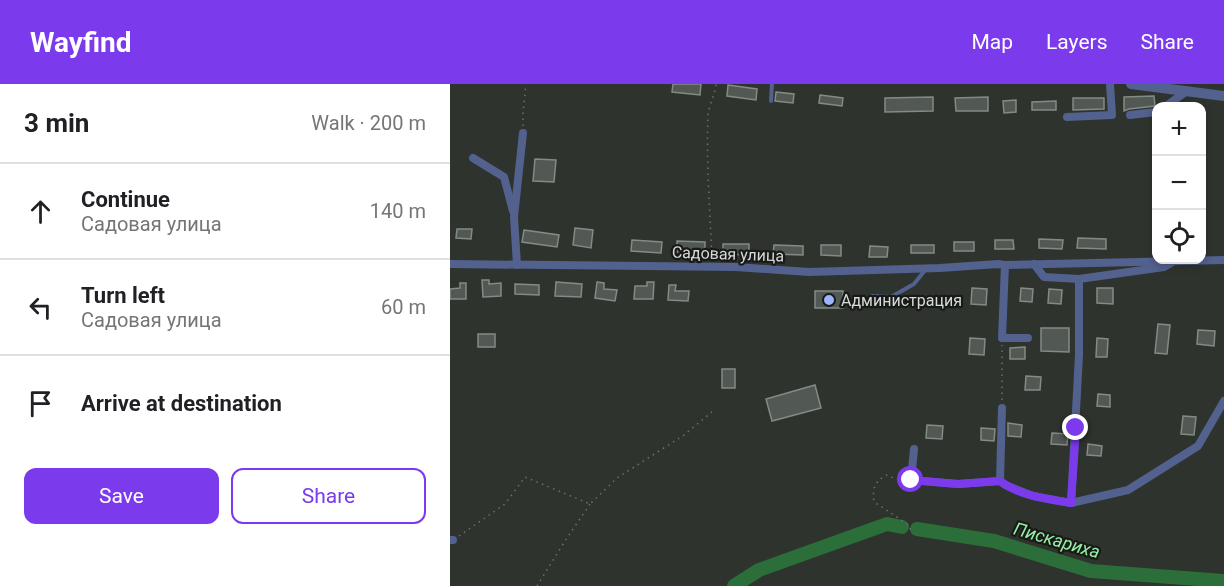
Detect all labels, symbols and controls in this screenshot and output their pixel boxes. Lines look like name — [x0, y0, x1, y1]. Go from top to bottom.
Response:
text: Wayfind — [30, 26, 131, 59]
text: Map — [971, 30, 1013, 54]
text: Layers — [1046, 30, 1107, 54]
text: Share — [1140, 30, 1194, 54]
map controls — [1152, 102, 1206, 264]
button: + — [1152, 102, 1206, 156]
text: 3 min — [24, 108, 89, 138]
text: Walk · 200 m — [311, 111, 426, 135]
button: − — [1152, 156, 1206, 210]
text: Continue — [81, 187, 170, 212]
icon: ahead — [24, 195, 57, 228]
text: 140 m — [370, 199, 426, 223]
button: locate — [1152, 210, 1206, 264]
text: Садовая улица — [81, 212, 222, 236]
street label: Садовая улица — [671, 243, 785, 265]
text: Turn left — [81, 283, 165, 308]
icon: left — [24, 291, 57, 324]
place label: Администрация — [841, 291, 962, 310]
marker: Администрация — [822, 293, 836, 307]
text: 60 m — [381, 295, 426, 319]
text: Садовая улица — [81, 308, 222, 332]
icon: arrive — [24, 387, 57, 420]
text: Arrive at destination — [81, 391, 282, 416]
route end — [1062, 414, 1088, 440]
route start — [897, 466, 923, 492]
button: Save — [24, 468, 219, 524]
button: Share — [231, 468, 426, 524]
water label: Пискариха — [1011, 518, 1103, 562]

